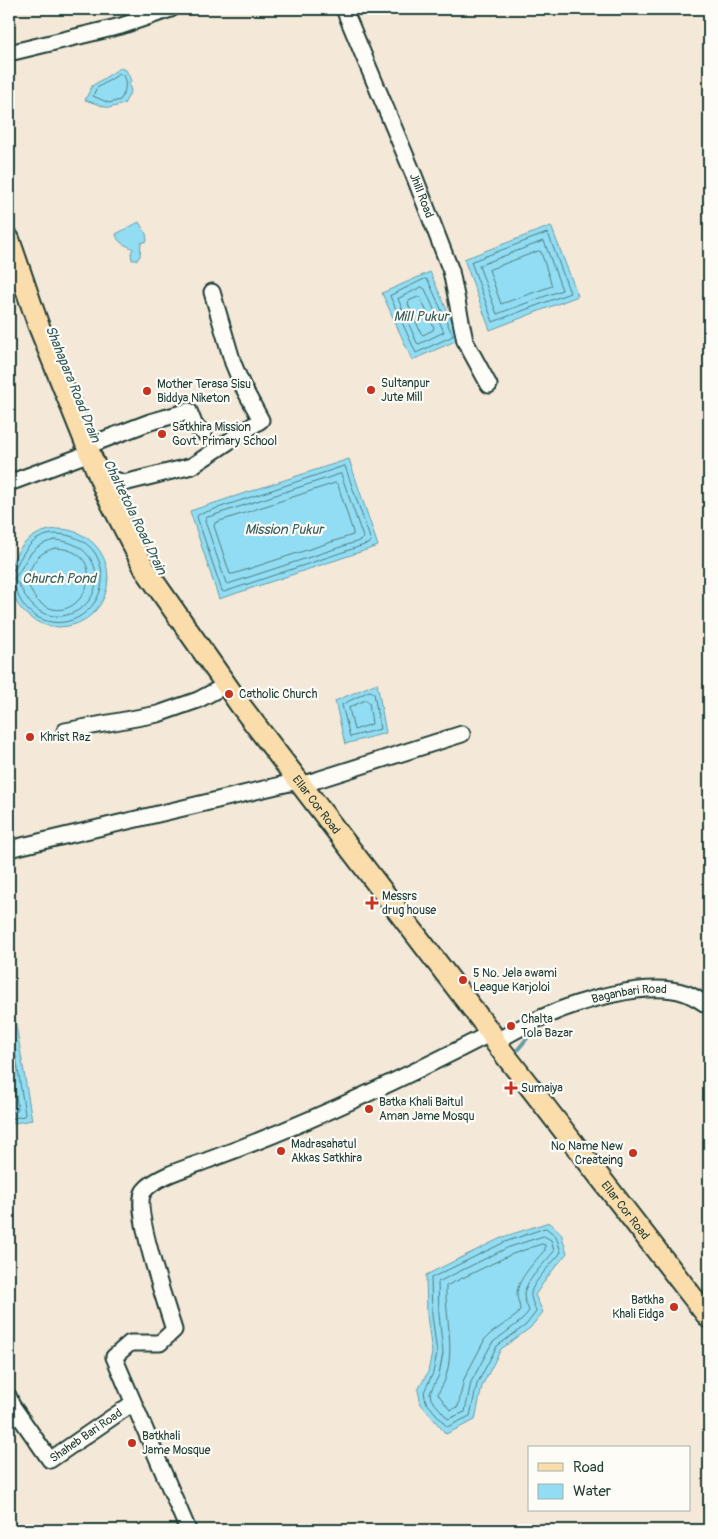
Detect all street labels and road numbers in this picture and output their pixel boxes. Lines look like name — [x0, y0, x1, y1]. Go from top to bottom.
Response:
street label: Jhill Road — [406, 171, 437, 220]
street label: Ellar Cor Road — [289, 772, 344, 837]
street label: Baganbari Road — [590, 981, 667, 1007]
street label: Ellar Cor Road — [598, 1178, 653, 1243]
street label: Shaheb Bari Road — [47, 1405, 125, 1466]

